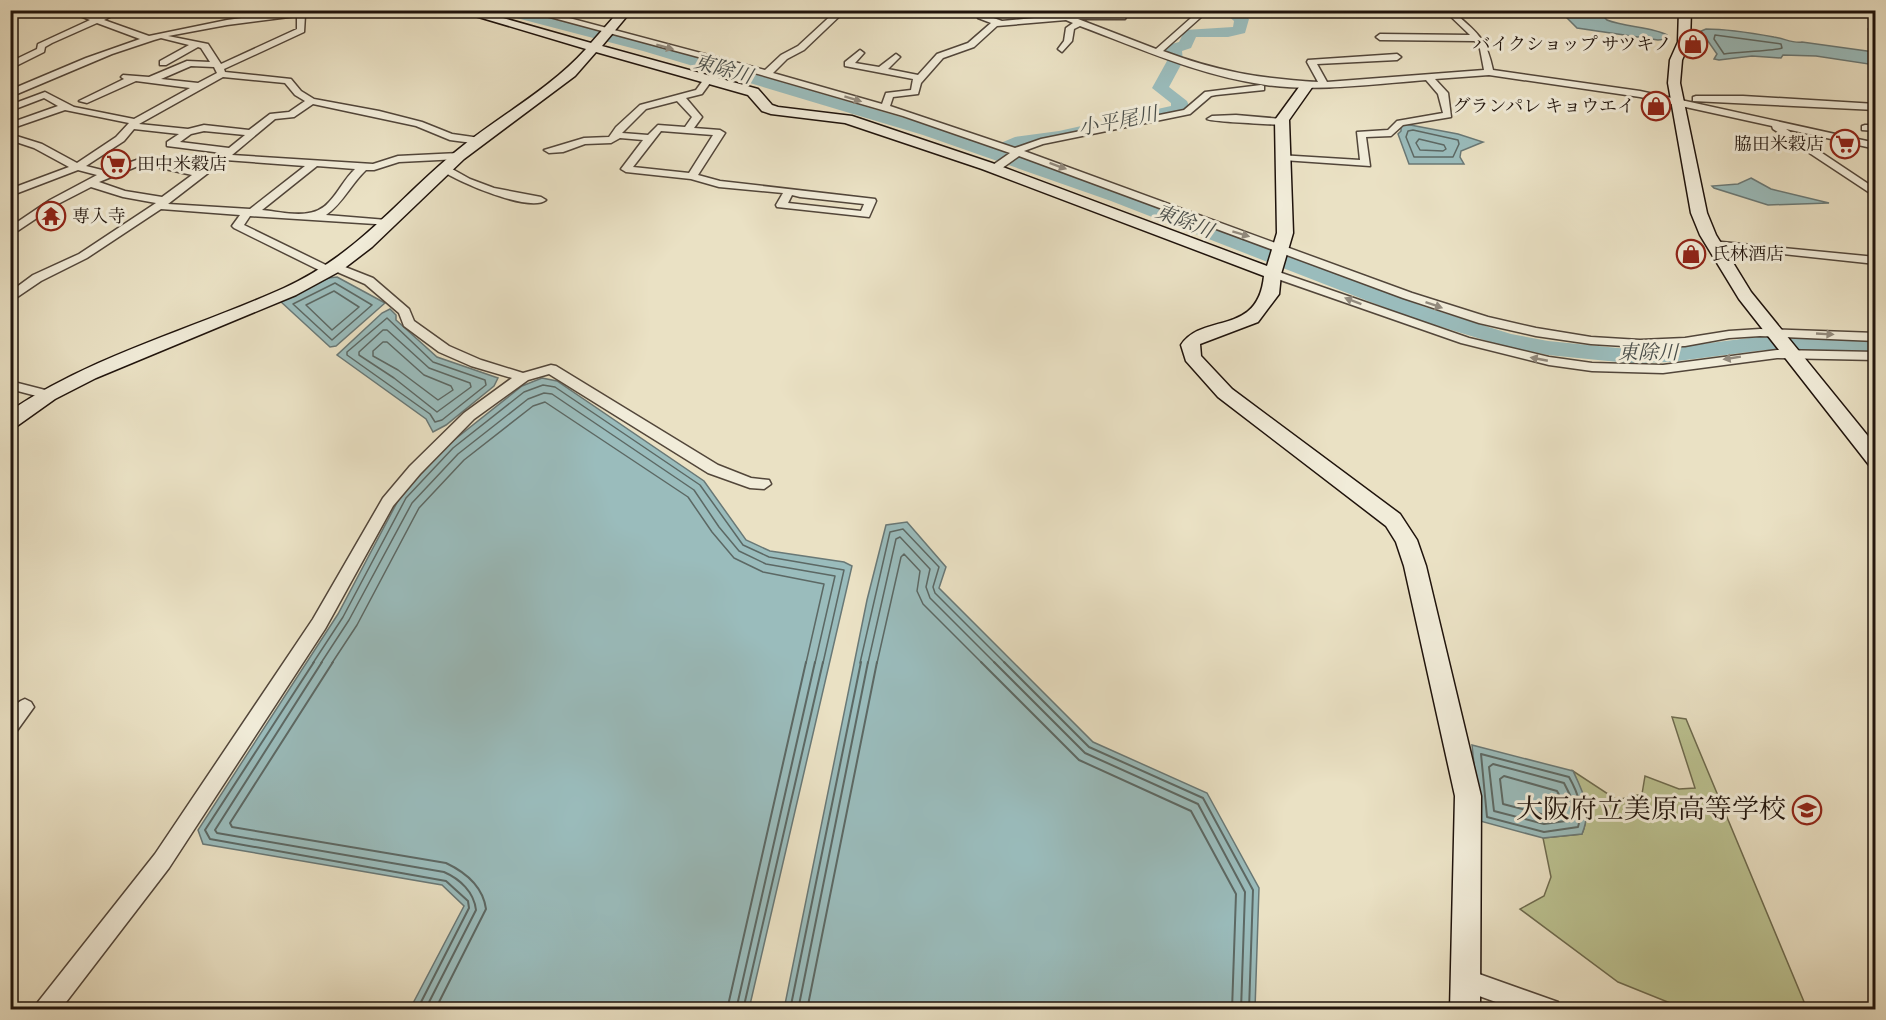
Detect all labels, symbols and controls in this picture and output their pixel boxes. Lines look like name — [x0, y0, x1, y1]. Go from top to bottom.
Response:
shop icon: バイクショップ サツキノ — [1677, 28, 1709, 60]
place label: バイクショップ サツキノ — [1472, 33, 1672, 56]
one-way arrow — [656, 42, 674, 52]
water label: 東除川 — [691, 50, 757, 91]
shop icon: グランパレ キョウエイ — [1640, 90, 1672, 122]
one-way arrow — [844, 95, 862, 104]
place label: グランパレ キョウエイ — [1453, 95, 1635, 118]
water label: 小平尾川 — [1076, 102, 1162, 142]
supermarket icon: 脇田米穀店 — [1829, 128, 1861, 160]
place label: 脇田米穀店 — [1734, 133, 1824, 156]
supermarket icon: 田中米穀店 — [100, 148, 132, 180]
place label: 田中米穀店 — [137, 153, 227, 176]
one-way arrow — [1049, 162, 1067, 172]
temple icon: 専入寺 — [35, 200, 67, 232]
water label: 東除川 — [1152, 200, 1218, 245]
place label: 専入寺 — [72, 205, 126, 228]
one-way arrow — [1232, 230, 1250, 239]
shop icon: 氏林酒店 — [1675, 238, 1707, 270]
place label: 氏林酒店 — [1712, 243, 1784, 266]
one-way arrow — [1344, 296, 1362, 306]
one-way arrow — [1425, 300, 1443, 310]
one-way arrow — [1815, 330, 1834, 339]
water label: 東除川 — [1618, 341, 1680, 366]
one-way arrow — [1529, 354, 1548, 363]
one-way arrow — [1723, 354, 1742, 363]
place label: 大阪府立美原高等学校 — [1516, 793, 1786, 827]
school or university icon: 大阪府立美原高等学校 — [1791, 794, 1823, 826]

